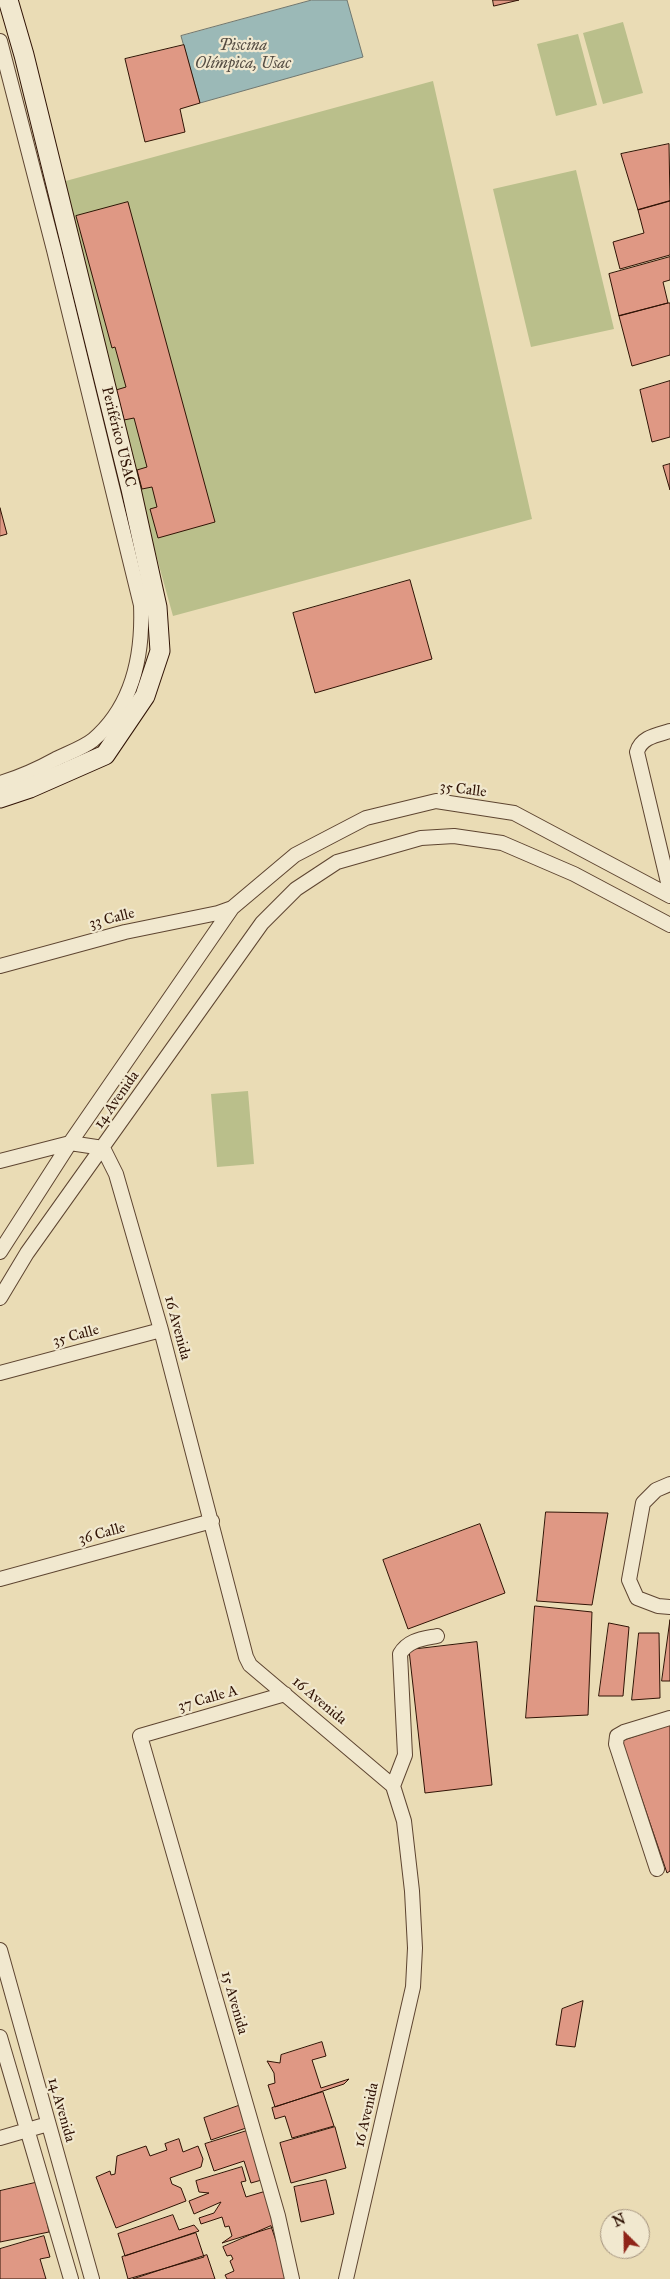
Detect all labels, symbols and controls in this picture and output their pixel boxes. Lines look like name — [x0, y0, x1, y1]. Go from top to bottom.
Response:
water label: Piscina Olímpica, Usac — [195, 36, 291, 74]
street label: Periférico USAC — [97, 385, 139, 489]
street label: 35 Calle — [439, 778, 487, 802]
street label: 33 Calle — [87, 905, 137, 933]
street label: 14 Avenida — [91, 1068, 143, 1132]
street label: 16 Avenida — [160, 1294, 194, 1362]
street label: 35 Calle — [51, 1321, 101, 1351]
street label: 36 Calle — [77, 1519, 127, 1549]
street label: 16 Avenida — [288, 1673, 350, 1729]
street label: 37 Calle A — [176, 1682, 240, 1716]
street label: 15 Avenida — [216, 1969, 252, 2037]
street label: 14 Avenida — [43, 2076, 79, 2144]
street label: 16 Avenida — [351, 2081, 383, 2149]
north arrow — [600, 2209, 650, 2259]
text: N — [611, 2211, 628, 2231]

